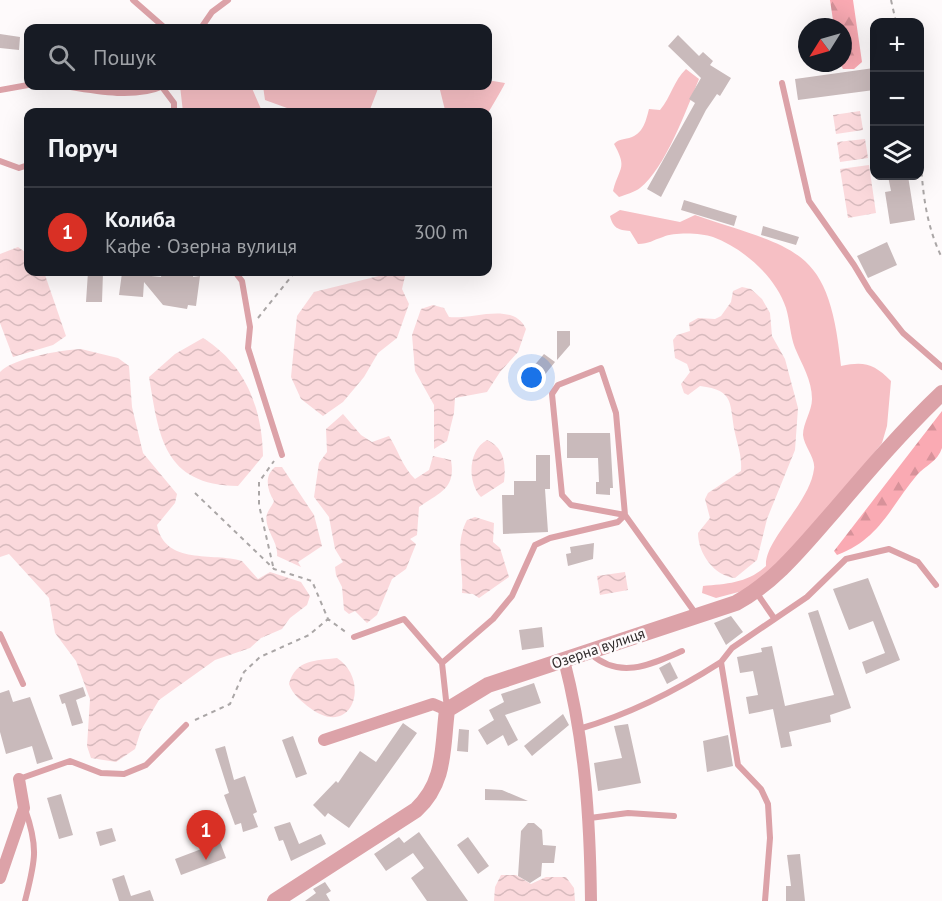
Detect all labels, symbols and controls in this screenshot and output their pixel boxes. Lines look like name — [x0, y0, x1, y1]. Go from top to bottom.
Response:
north arrow — [798, 18, 852, 72]
map controls — [870, 18, 924, 180]
button: + — [870, 18, 924, 72]
search box — [24, 24, 492, 90]
icon: search — [45, 41, 78, 74]
text: Пошук — [93, 43, 156, 71]
button: − — [870, 72, 924, 126]
button: layers — [870, 126, 924, 180]
text: Поруч — [48, 131, 118, 164]
text: Колиба — [105, 205, 176, 233]
text: 1 — [62, 219, 73, 245]
text: 300 m — [414, 219, 468, 245]
text: Кафе · Озерна вулиця — [105, 233, 297, 259]
your location — [517, 363, 546, 392]
street label: Озерна вулиця — [549, 623, 647, 673]
pin: 1 — [186, 810, 226, 860]

